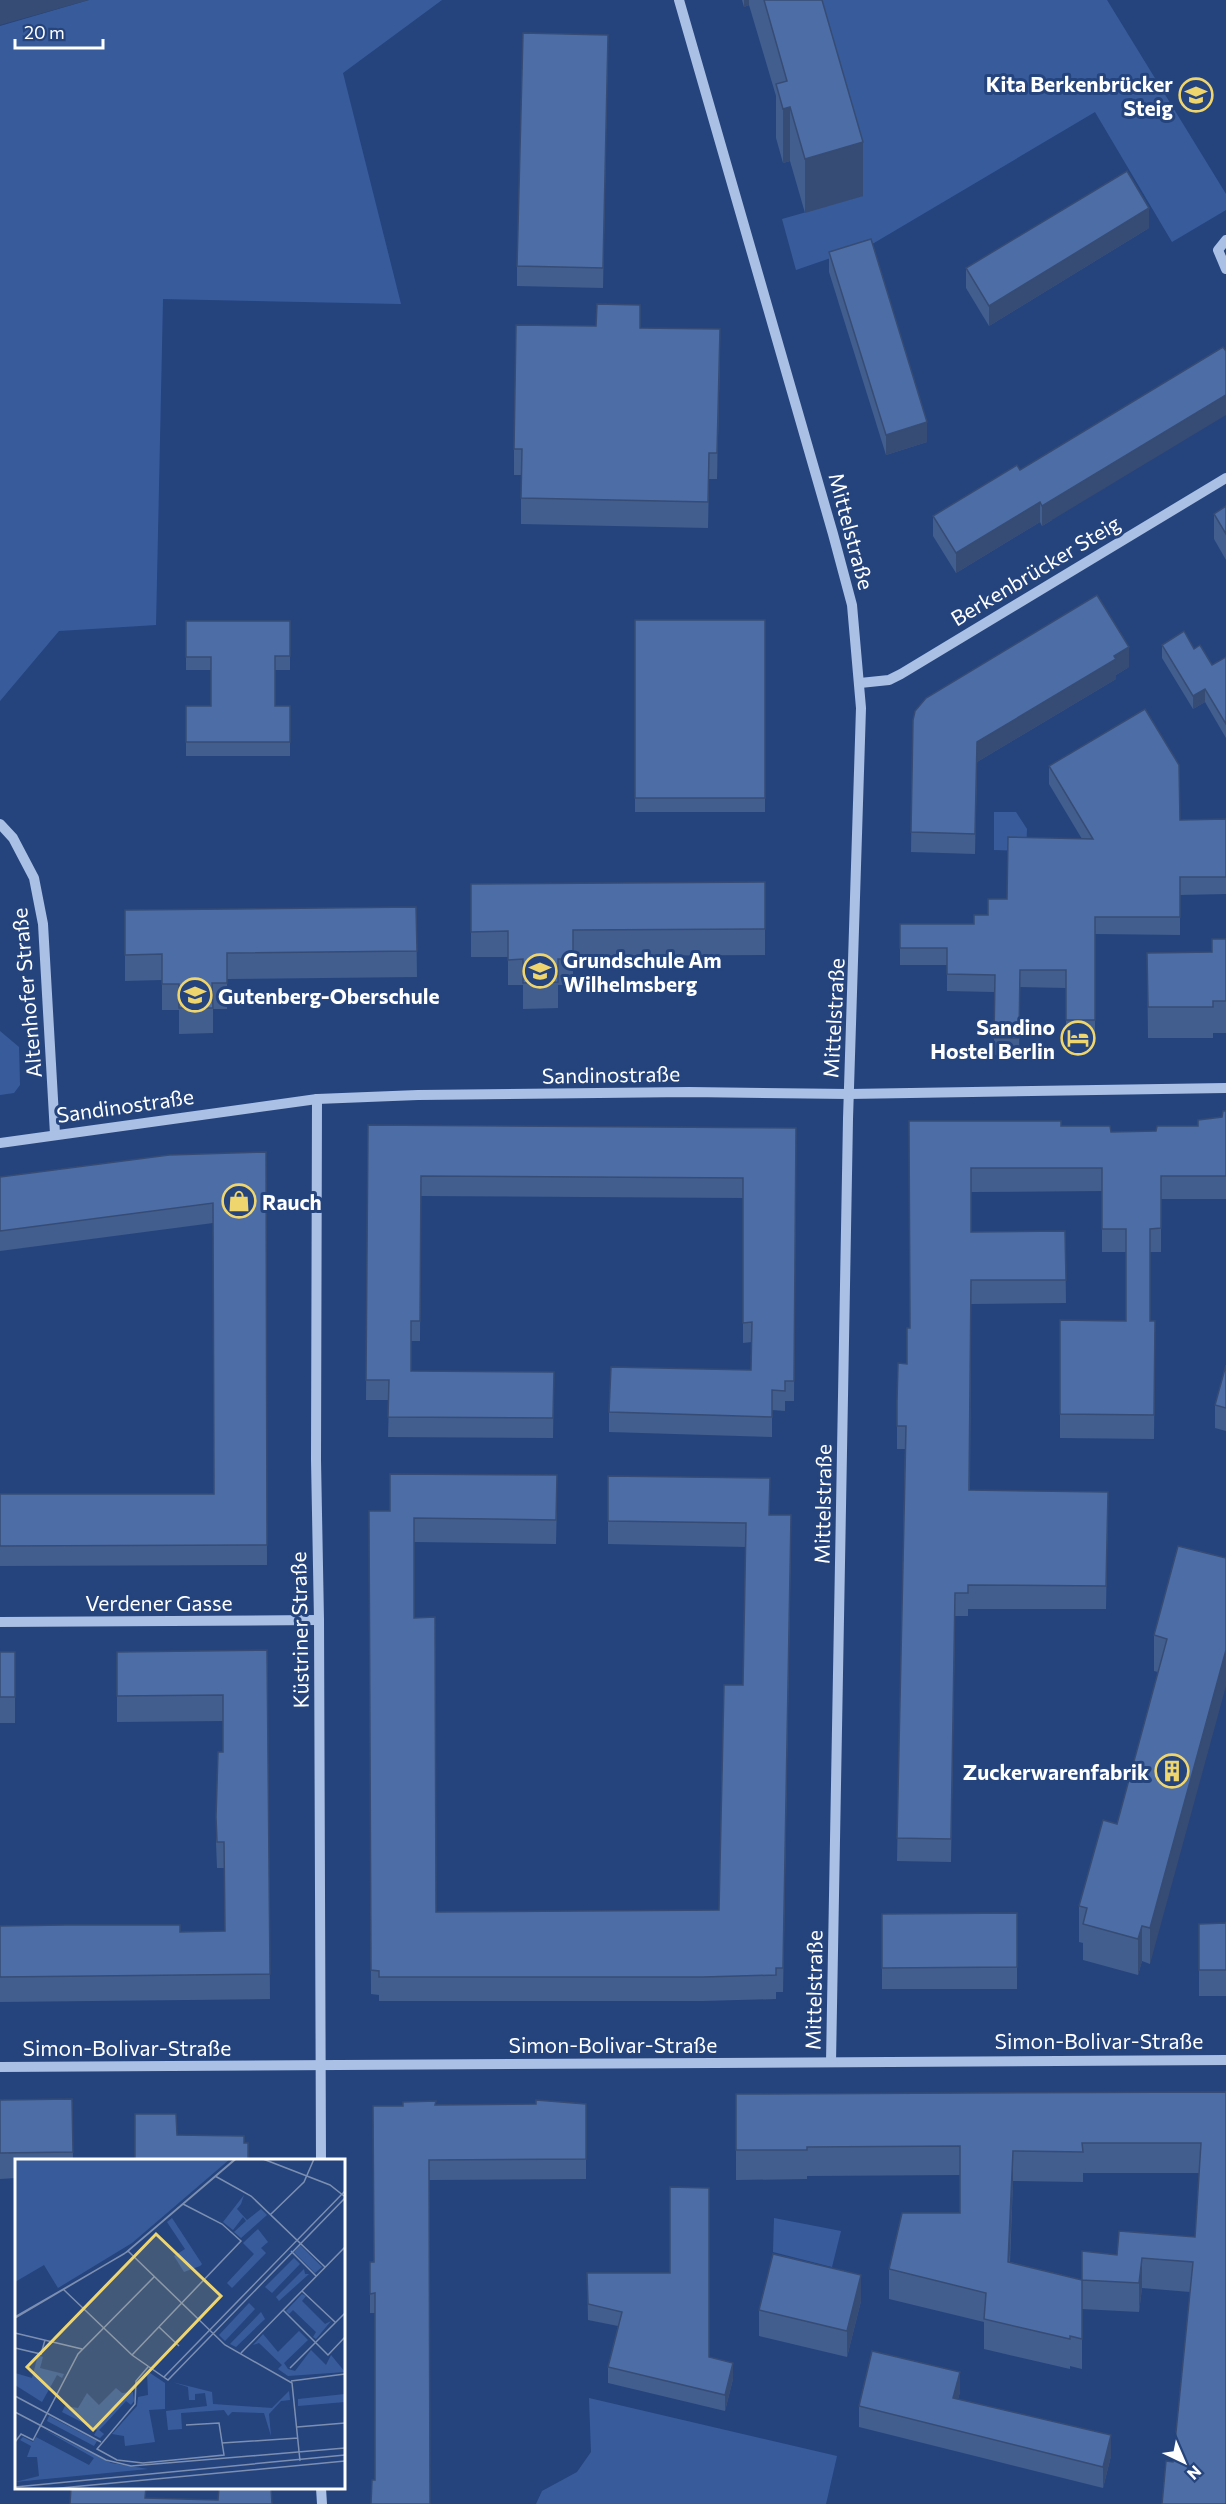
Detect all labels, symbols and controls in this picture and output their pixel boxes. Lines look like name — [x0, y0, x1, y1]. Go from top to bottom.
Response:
scale bar — [15, 12, 104, 50]
text: 20 m — [24, 21, 65, 43]
place label: Kita Berkenbrücker Steig — [986, 71, 1173, 120]
school or university icon: Kita Berkenbrücker Steig — [1178, 77, 1214, 113]
street label: Mittelstraße — [824, 470, 880, 592]
street label: Berkenbrücker Steig — [946, 510, 1124, 630]
street label: Altenhofer Straße — [6, 907, 46, 1079]
place label: Grundschule Am Wilhelmsberg — [563, 947, 722, 996]
school or university icon: Grundschule Am Wilhelmsberg — [522, 953, 558, 989]
street label: Mittelstraße — [817, 957, 849, 1079]
school or university icon: Gutenberg-Oberschule — [177, 977, 213, 1013]
place label: Gutenberg-Oberschule — [218, 983, 440, 1008]
place label: Sandino Hostel Berlin — [930, 1014, 1055, 1063]
hotel icon: Sandino Hostel Berlin — [1060, 1020, 1096, 1056]
street label: Sandinostraße — [542, 1060, 680, 1088]
street label: Sandinostraße — [55, 1083, 195, 1127]
shop icon: Rauch — [221, 1183, 257, 1219]
place label: Rauch — [262, 1189, 322, 1214]
street label: Mittelstraße — [808, 1444, 836, 1564]
street label: Küstriner Straße — [285, 1551, 313, 1709]
street label: Verdener Gasse — [85, 1590, 233, 1615]
building icon: Zuckerwarenfabrik — [1154, 1753, 1190, 1789]
place label: Zuckerwarenfabrik — [963, 1759, 1149, 1784]
street label: Mittelstraße — [799, 1930, 827, 2050]
street label: Simon-Bolivar-Straße — [995, 2028, 1203, 2053]
street label: Simon-Bolivar-Straße — [509, 2032, 717, 2057]
street label: Simon-Bolivar-Straße — [23, 2035, 231, 2060]
inset map — [15, 2159, 345, 2489]
north arrow — [1154, 2432, 1214, 2492]
text: N — [1184, 2462, 1206, 2484]

